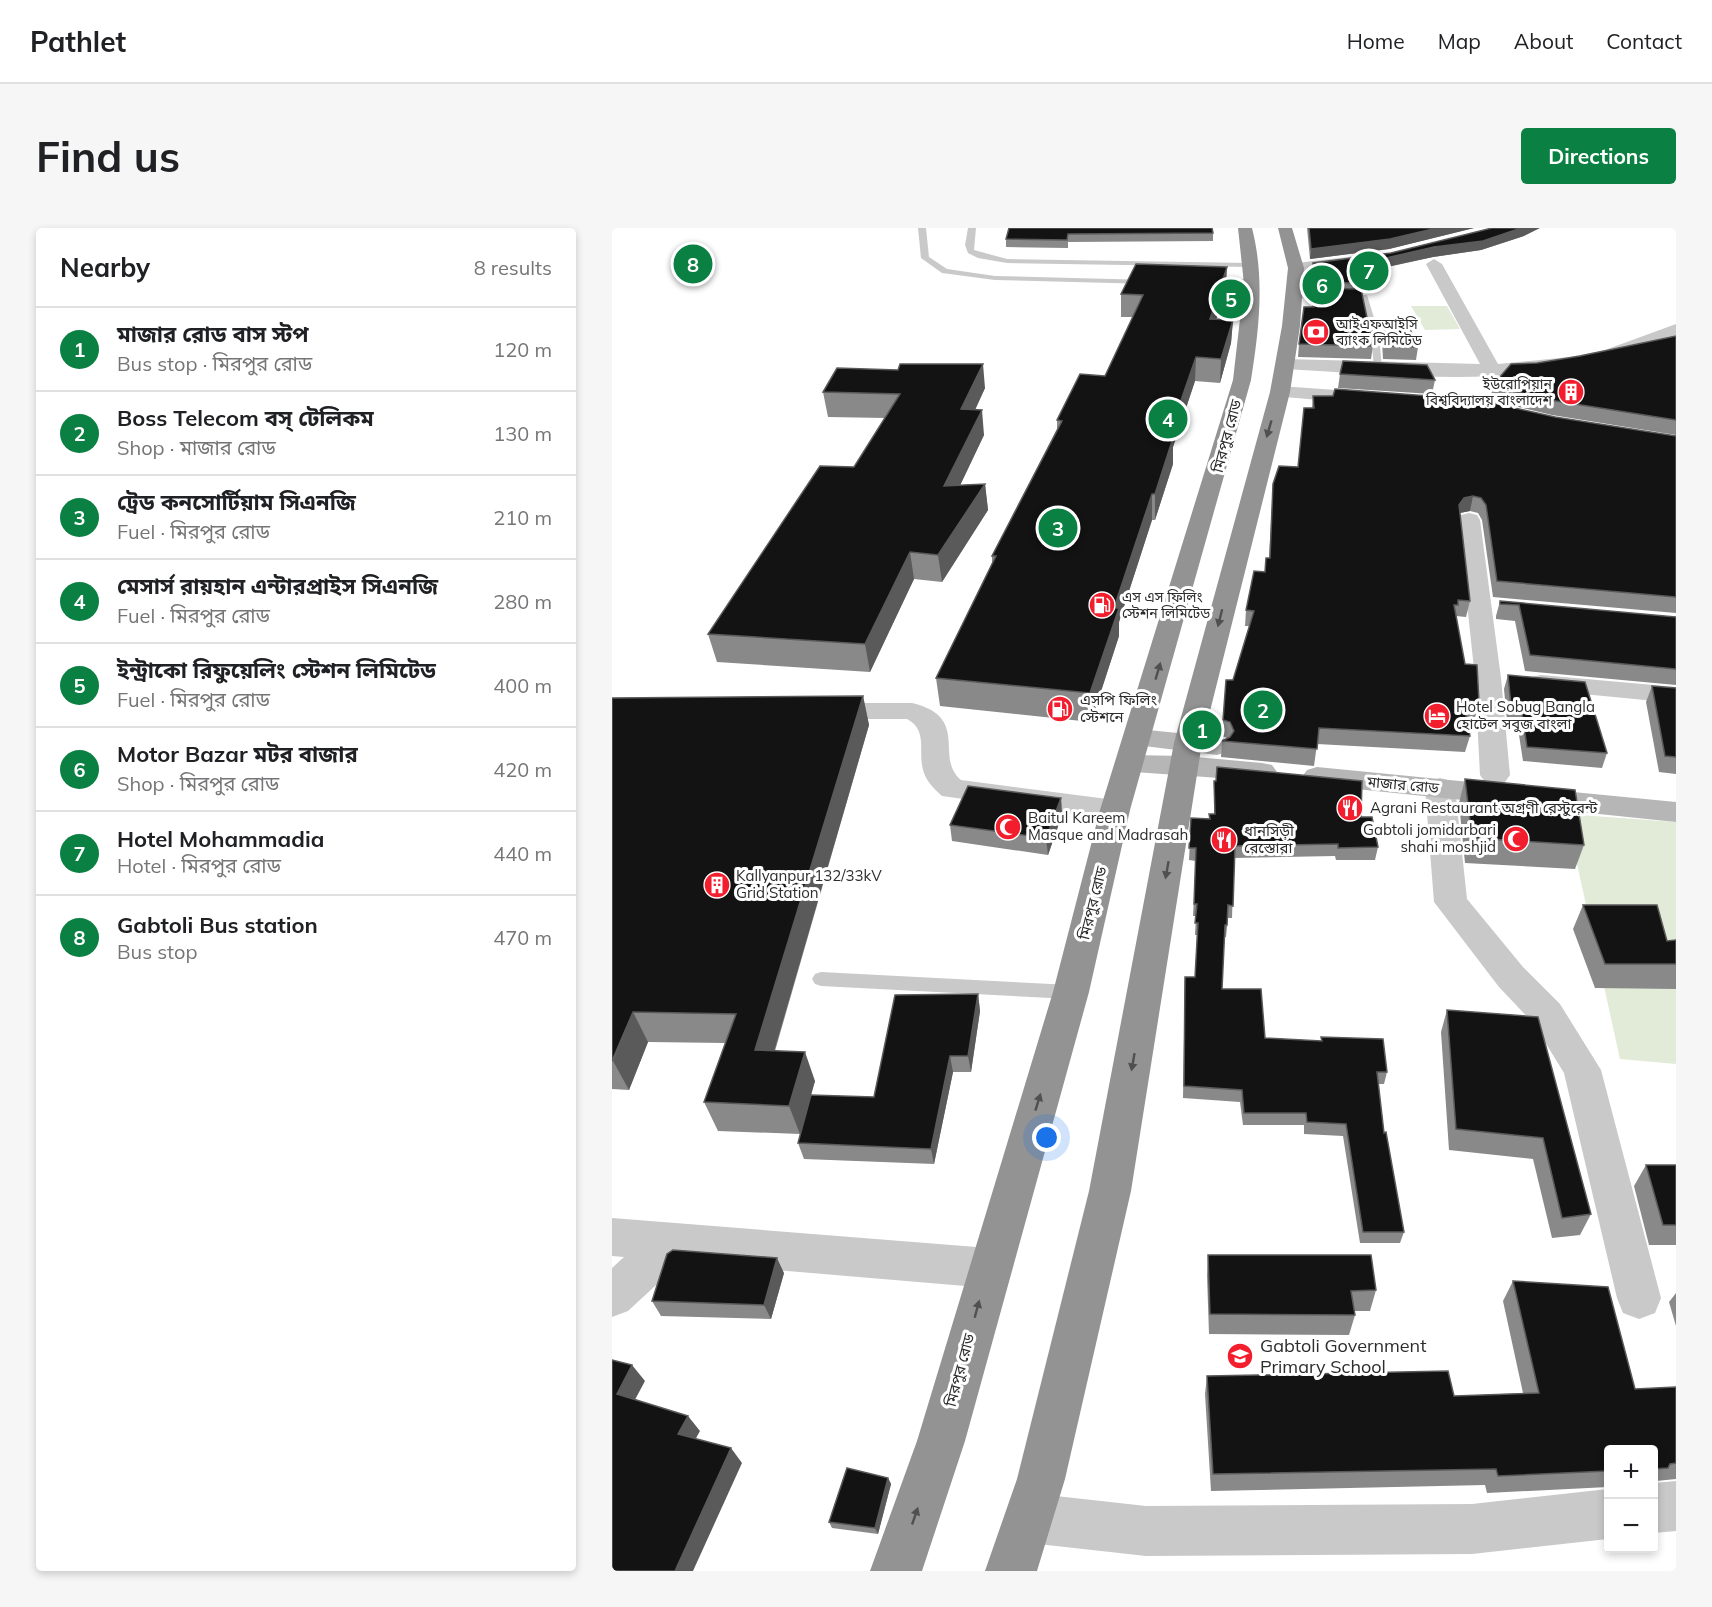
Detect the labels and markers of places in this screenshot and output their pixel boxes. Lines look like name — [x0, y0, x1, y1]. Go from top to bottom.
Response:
pin: 8 — [674, 242, 712, 286]
pin: 7 — [1350, 248, 1389, 294]
pin: 6 — [1302, 262, 1342, 308]
pin: 5 — [1212, 276, 1250, 322]
place label: আইএফআইসি ব্যাংক লিমিটেড — [1335, 315, 1423, 349]
bank icon: আইএফআইসি ব্যাংক লিমিটেড — [1301, 317, 1331, 347]
place label: ইউরোপিয়ান বিশ্ববিদ্যালয় বাংলাদেশ — [1425, 375, 1553, 409]
building icon: ইউরোপিয়ান বিশ্ববিদ্যালয় বাংলাদেশ — [1556, 377, 1586, 407]
pin: 4 — [1148, 396, 1188, 441]
pin: 3 — [1038, 506, 1078, 550]
place label: এস এস ফিলিং স্টেশন লিমিটেড — [1122, 588, 1211, 622]
fuel station icon: এস এস ফিলিং স্টেশন লিমিটেড — [1087, 590, 1117, 620]
pin: 2 — [1244, 688, 1282, 732]
place label: এসপি ফিলিং স্টেশনে — [1080, 690, 1157, 726]
fuel station icon: এসপি ফিলিং স্টেশনে — [1045, 694, 1075, 724]
place label: Hotel Sobug Bangla হোটেল সবুজ বাংলা — [1456, 697, 1595, 733]
hotel icon: Hotel Sobug Bangla হোটেল সবুজ বাংলা — [1422, 701, 1452, 731]
pin: 1 — [1182, 708, 1222, 752]
restaurant icon: Agrani Restaurant অগ্রণী রেস্টুরেন্ট — [1335, 793, 1365, 823]
place label: Agrani Restaurant অগ্রণী রেস্টুরেন্ট — [1370, 798, 1598, 817]
place label: Baitul Kareem Masque and Madrasah — [1028, 808, 1188, 844]
mosque icon: Baitul Kareem Masque and Madrasah — [993, 812, 1023, 842]
place label: Gabtoli jomidarbari shahi moshjid — [1363, 820, 1496, 856]
place label: ধানসিড়ী রেস্তোরা — [1244, 821, 1295, 857]
mosque icon: Gabtoli jomidarbari shahi moshjid — [1501, 824, 1531, 854]
restaurant icon: ধানসিড়ী রেস্তোরা — [1209, 825, 1239, 855]
place label: Kallyanpur 132/33kV Grid Station — [736, 866, 882, 902]
building icon: Kallyanpur 132/33kV Grid Station — [702, 870, 732, 900]
place label: Gabtoli Government Primary School — [1260, 1334, 1426, 1378]
school or university icon: Gabtoli Government Primary School — [1225, 1341, 1255, 1371]

